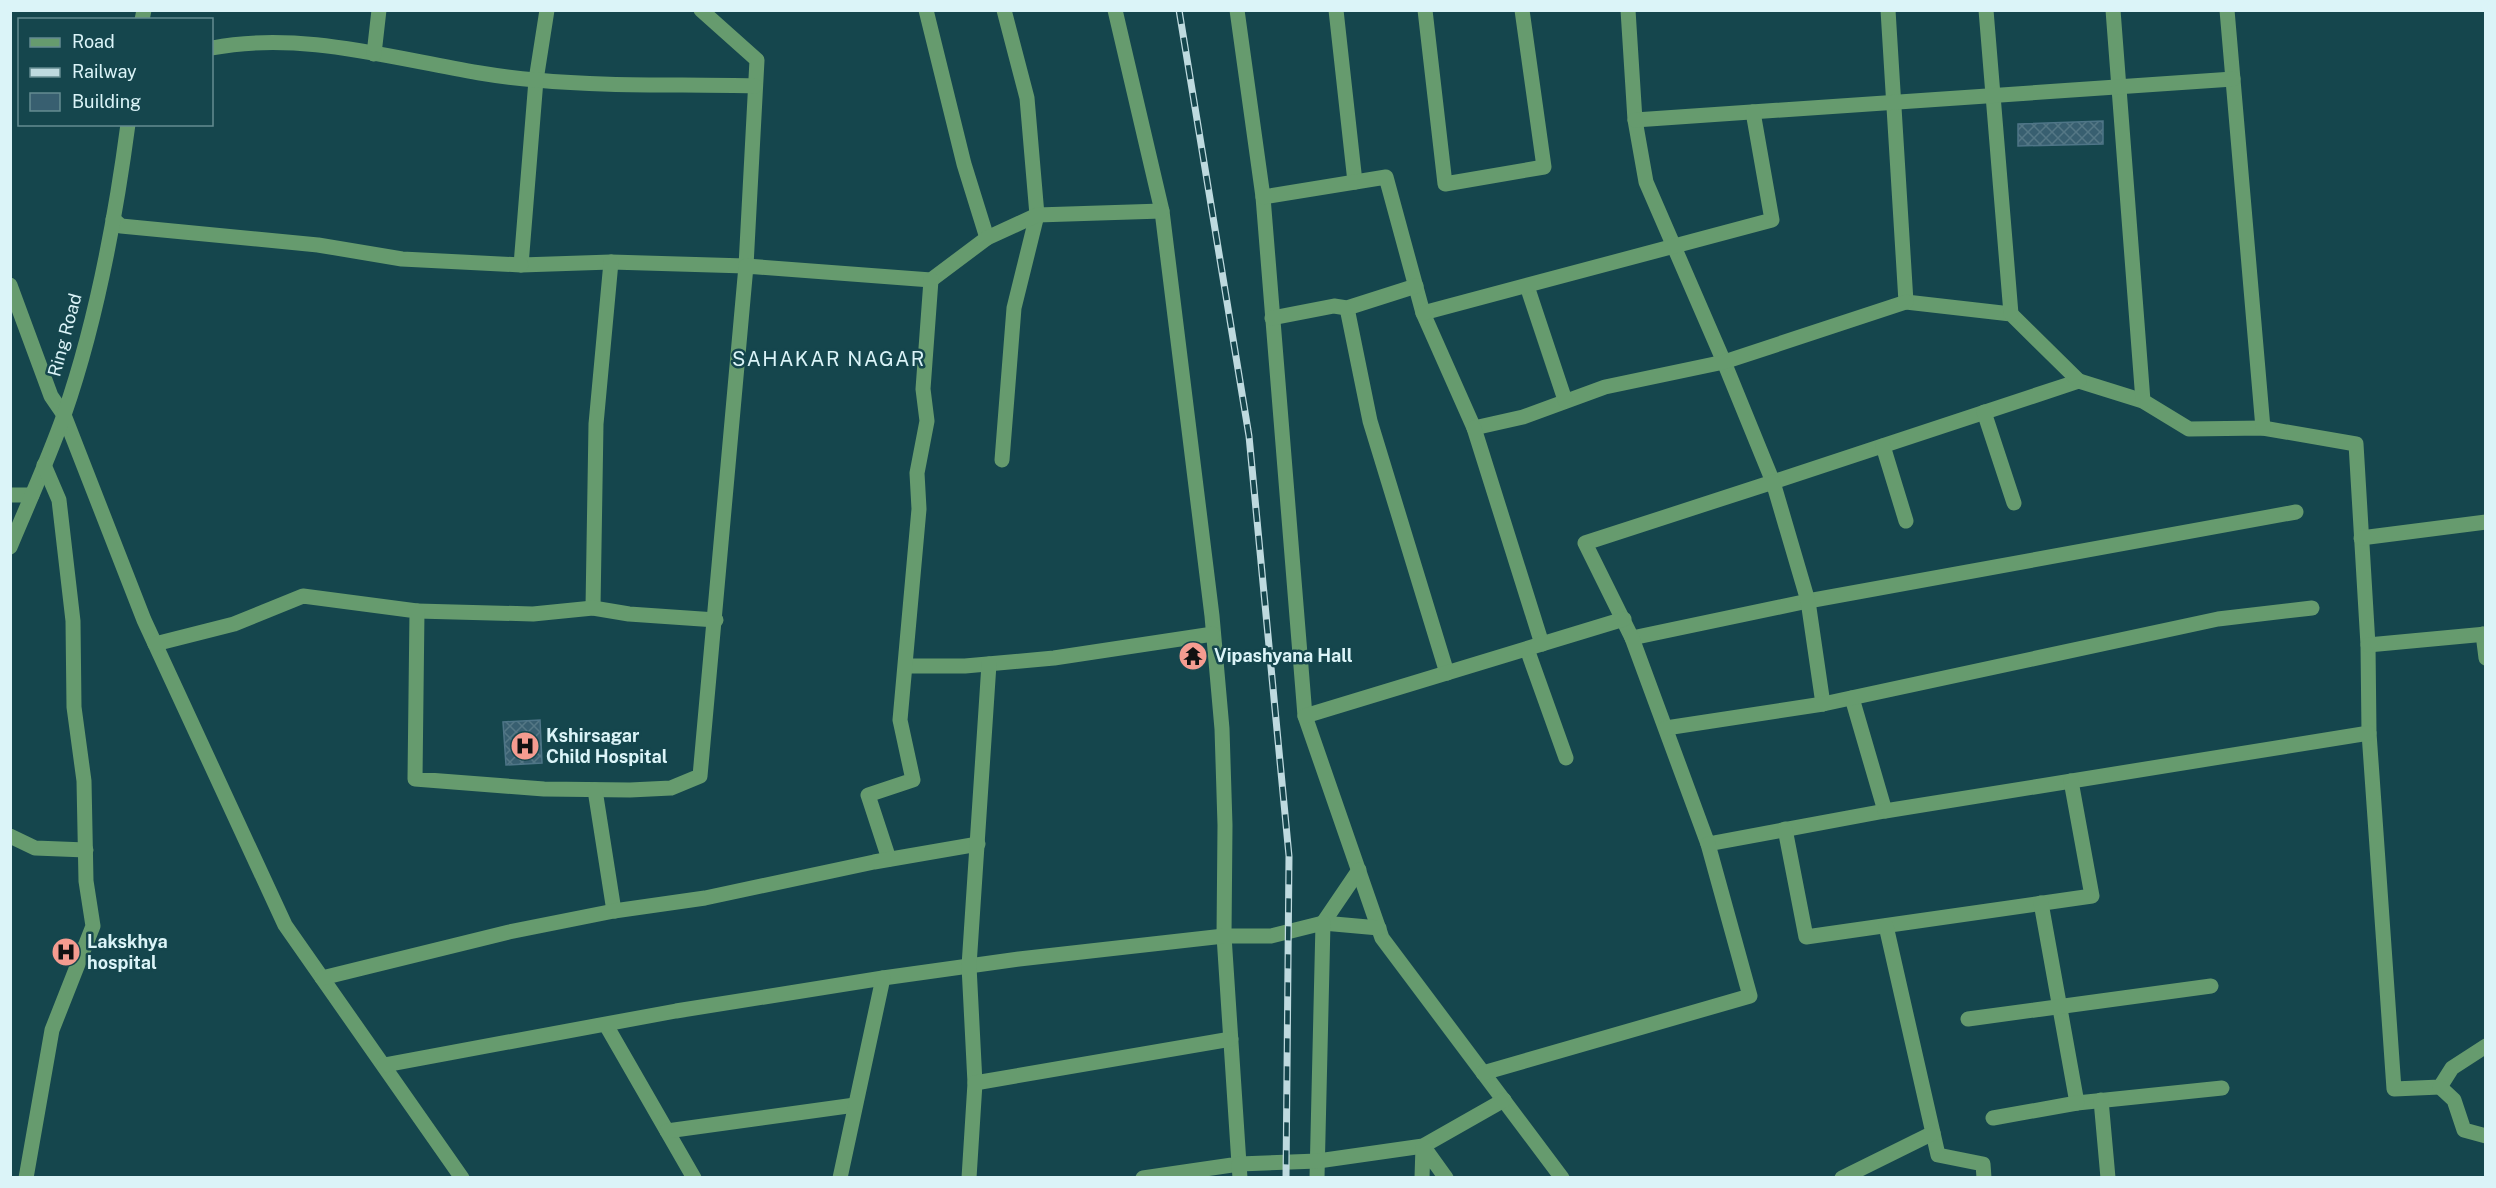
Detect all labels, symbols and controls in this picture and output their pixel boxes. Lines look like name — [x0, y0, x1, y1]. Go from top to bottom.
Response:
legend — [18, 18, 213, 126]
text: Road — [72, 31, 115, 52]
text: Railway — [72, 61, 137, 82]
text: Building — [72, 91, 141, 112]
street label: Ring Road — [43, 291, 86, 379]
district label: SAHAKAR NAGAR — [732, 347, 926, 371]
temple icon: Vipashyana Hall — [1177, 640, 1209, 672]
place label: Vipashyana Hall — [1214, 645, 1353, 666]
place label: Kshirsagar Child Hospital — [546, 725, 668, 767]
hospital icon: Kshirsagar Child Hospital — [509, 730, 541, 762]
place label: Lakskhya hospital — [87, 931, 168, 973]
hospital icon: Lakskhya hospital — [50, 936, 82, 968]

